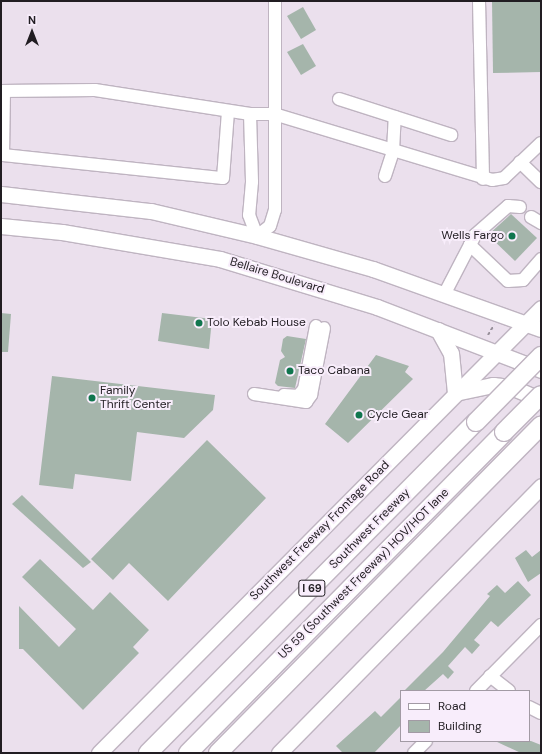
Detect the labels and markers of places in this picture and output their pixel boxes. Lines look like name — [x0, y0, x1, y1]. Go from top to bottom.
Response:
place label: Wells Fargo — [441, 229, 504, 243]
marker: Wells Fargo — [507, 231, 517, 241]
place label: Tolo Kebab House — [207, 316, 306, 330]
marker: Tolo Kebab House — [194, 318, 204, 328]
place label: Taco Cabana — [298, 364, 370, 378]
marker: Taco Cabana — [285, 366, 295, 376]
place label: Family Thrift Center — [100, 384, 171, 412]
marker: Family Thrift Center — [87, 393, 97, 403]
place label: Cycle Gear — [367, 408, 428, 422]
marker: Cycle Gear — [354, 410, 364, 420]

